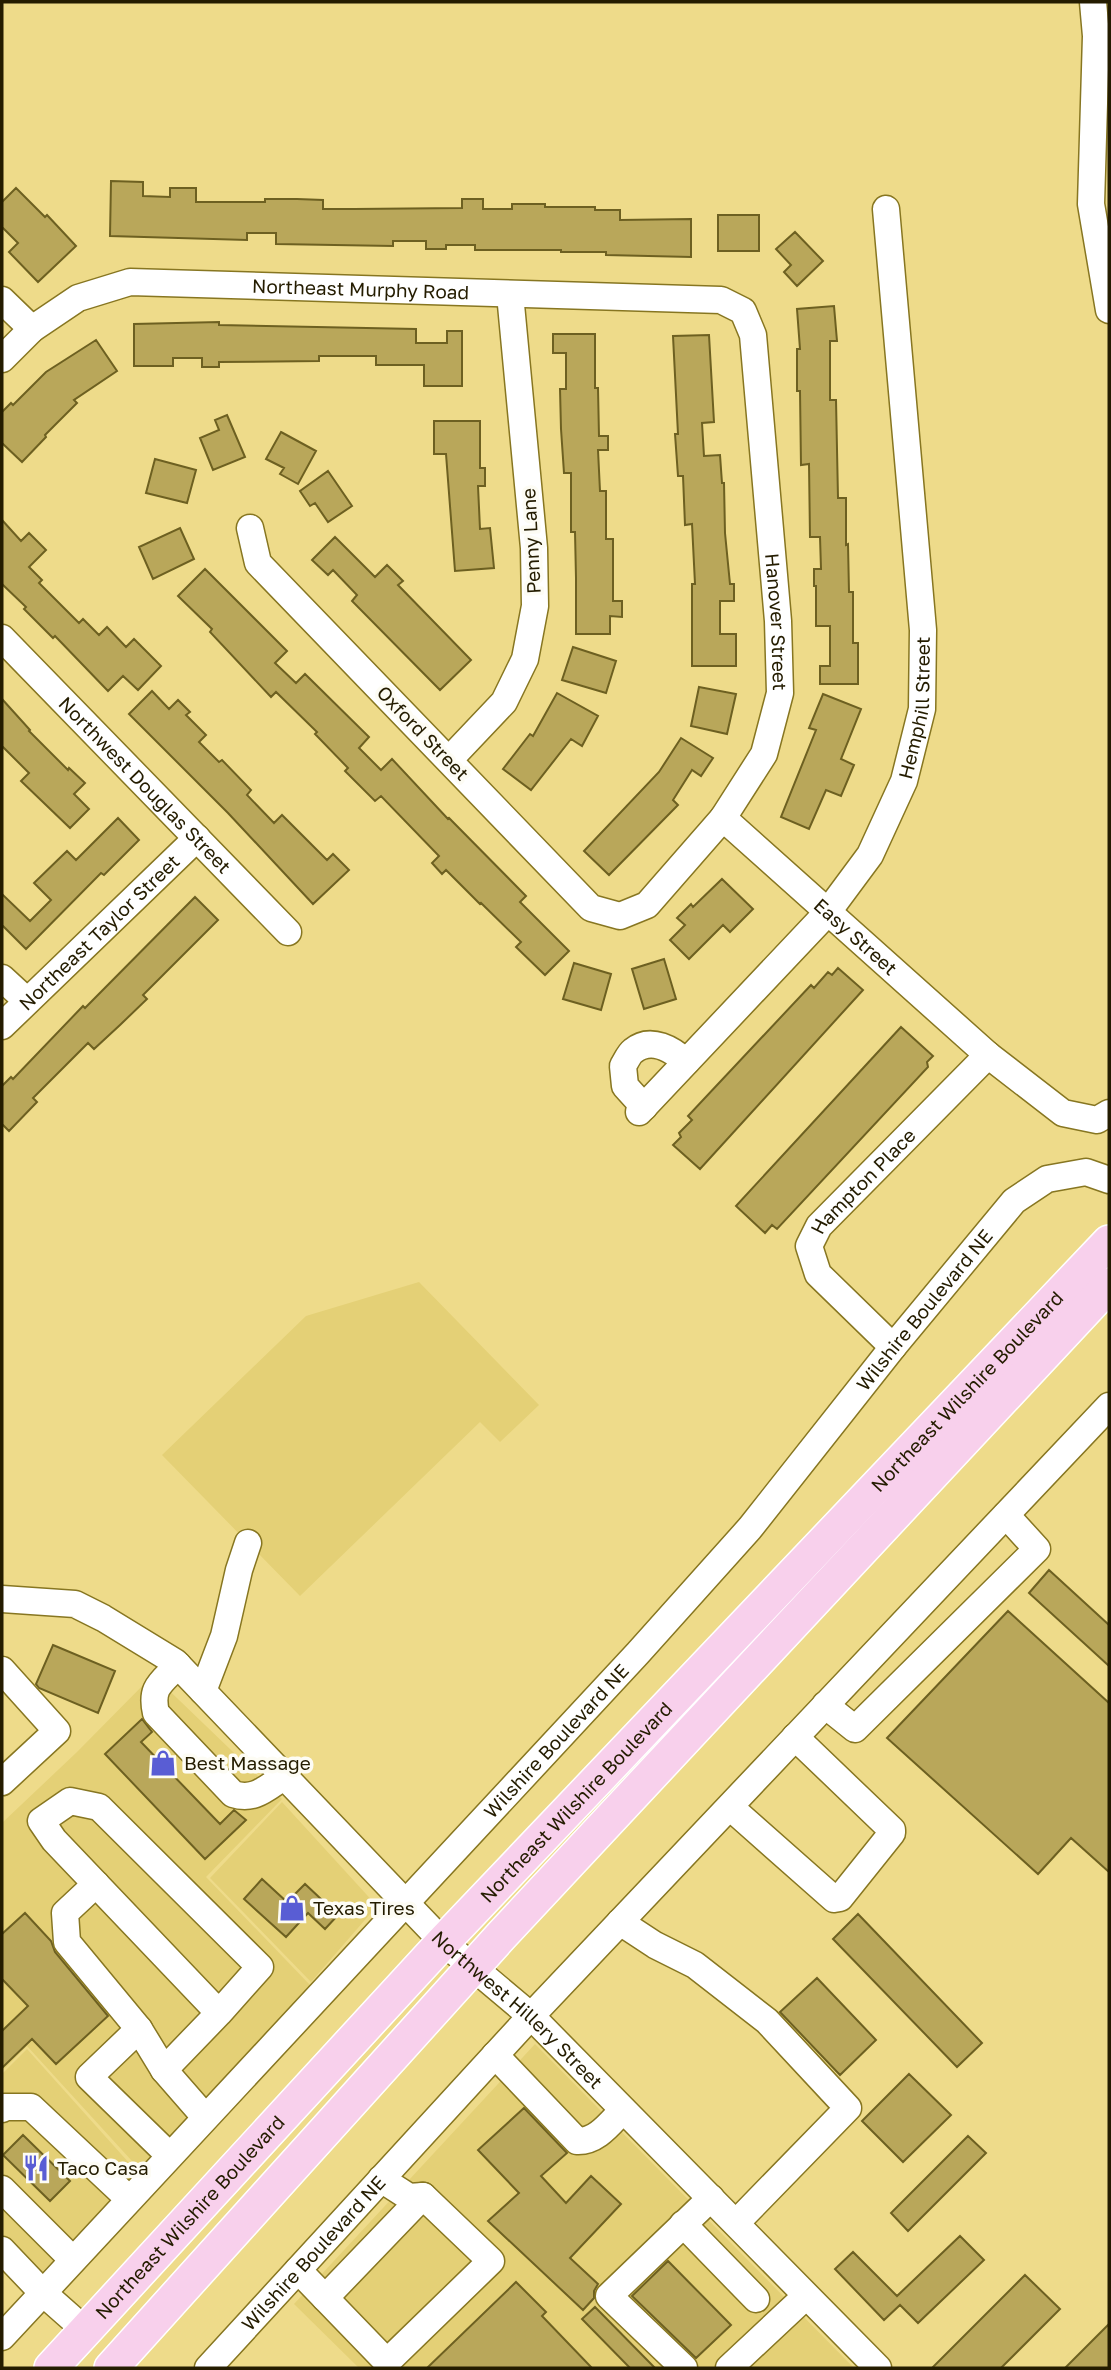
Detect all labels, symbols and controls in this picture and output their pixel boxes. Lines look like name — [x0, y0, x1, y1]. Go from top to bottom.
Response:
street label: Northeast Murphy Road — [252, 274, 470, 303]
street label: Penny Lane — [516, 487, 545, 595]
street label: Hanover Street — [761, 552, 792, 691]
street label: Hemphill Street — [893, 636, 934, 781]
street label: Oxford Street — [373, 681, 474, 785]
street label: Northwest Douglas Street — [54, 692, 236, 878]
street label: Northeast Taylor Street — [14, 849, 184, 1015]
street label: Easy Street — [810, 893, 902, 980]
street label: Hampton Place — [805, 1123, 920, 1238]
street label: Wilshire Boulevard NE — [851, 1224, 997, 1395]
street label: Northeast Wilshire Boulevard — [866, 1286, 1067, 1496]
street label: Wilshire Boulevard NE — [479, 1659, 633, 1822]
street label: Northeast Wilshire Boulevard — [475, 1697, 677, 1907]
shop icon: Best Massage — [148, 1748, 178, 1778]
place label: Best Massage — [184, 1751, 311, 1774]
shop icon: Texas Tires — [277, 1893, 307, 1923]
place label: Texas Tires — [313, 1896, 415, 1919]
street label: Northwest Hillery Street — [427, 1926, 608, 2093]
street label: Northeast Wilshire Boulevard — [90, 2110, 289, 2323]
restaurant icon: Taco Casa — [21, 2153, 51, 2183]
place label: Taco Casa — [57, 2156, 149, 2179]
street label: Wilshire Boulevard NE — [236, 2171, 390, 2335]

